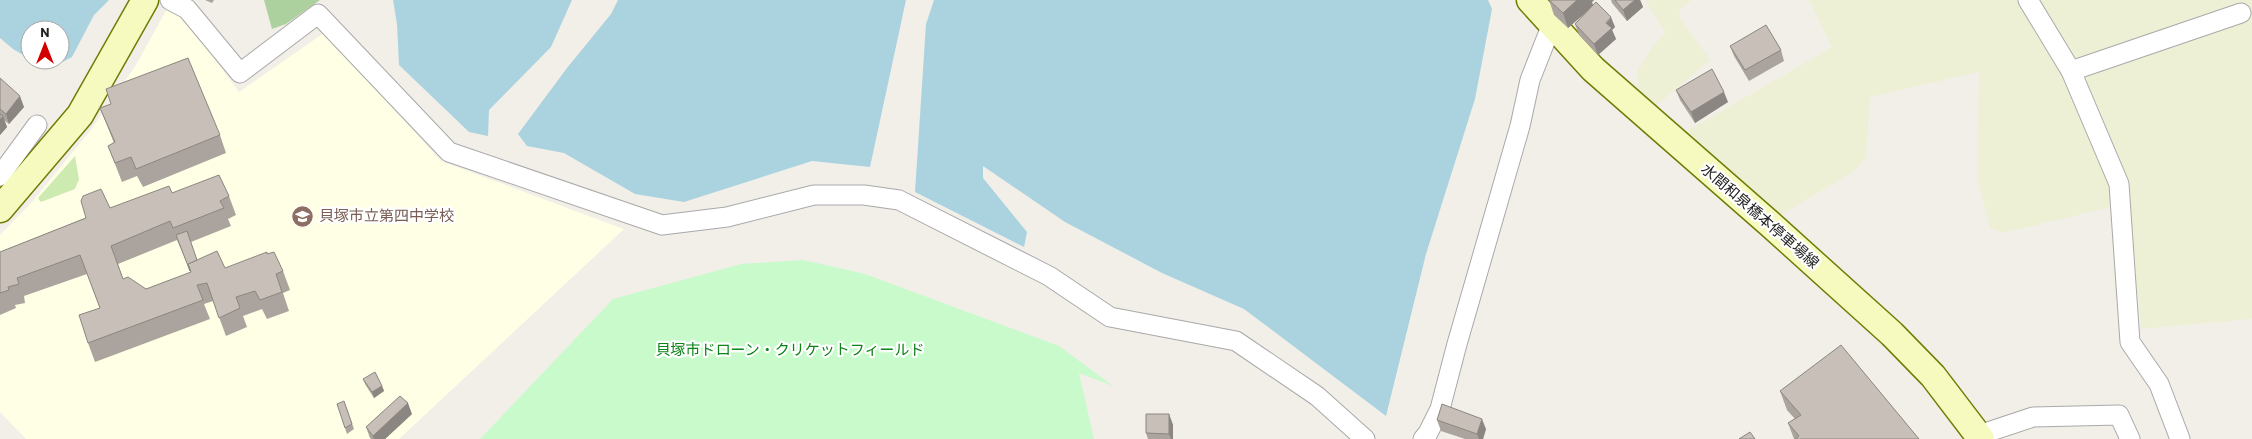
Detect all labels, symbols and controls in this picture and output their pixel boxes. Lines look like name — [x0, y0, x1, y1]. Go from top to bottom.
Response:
north arrow — [20, 20, 70, 70]
text: N — [40, 23, 50, 40]
street label: 水間和泉橋本停車場線 — [1698, 159, 1823, 271]
school or university icon: 貝塚市立第四中学校 — [291, 204, 315, 228]
place label: 貝塚市立第四中学校 — [319, 206, 454, 224]
park label: 貝塚市ドローン・クリケットフィールド — [656, 340, 924, 358]

